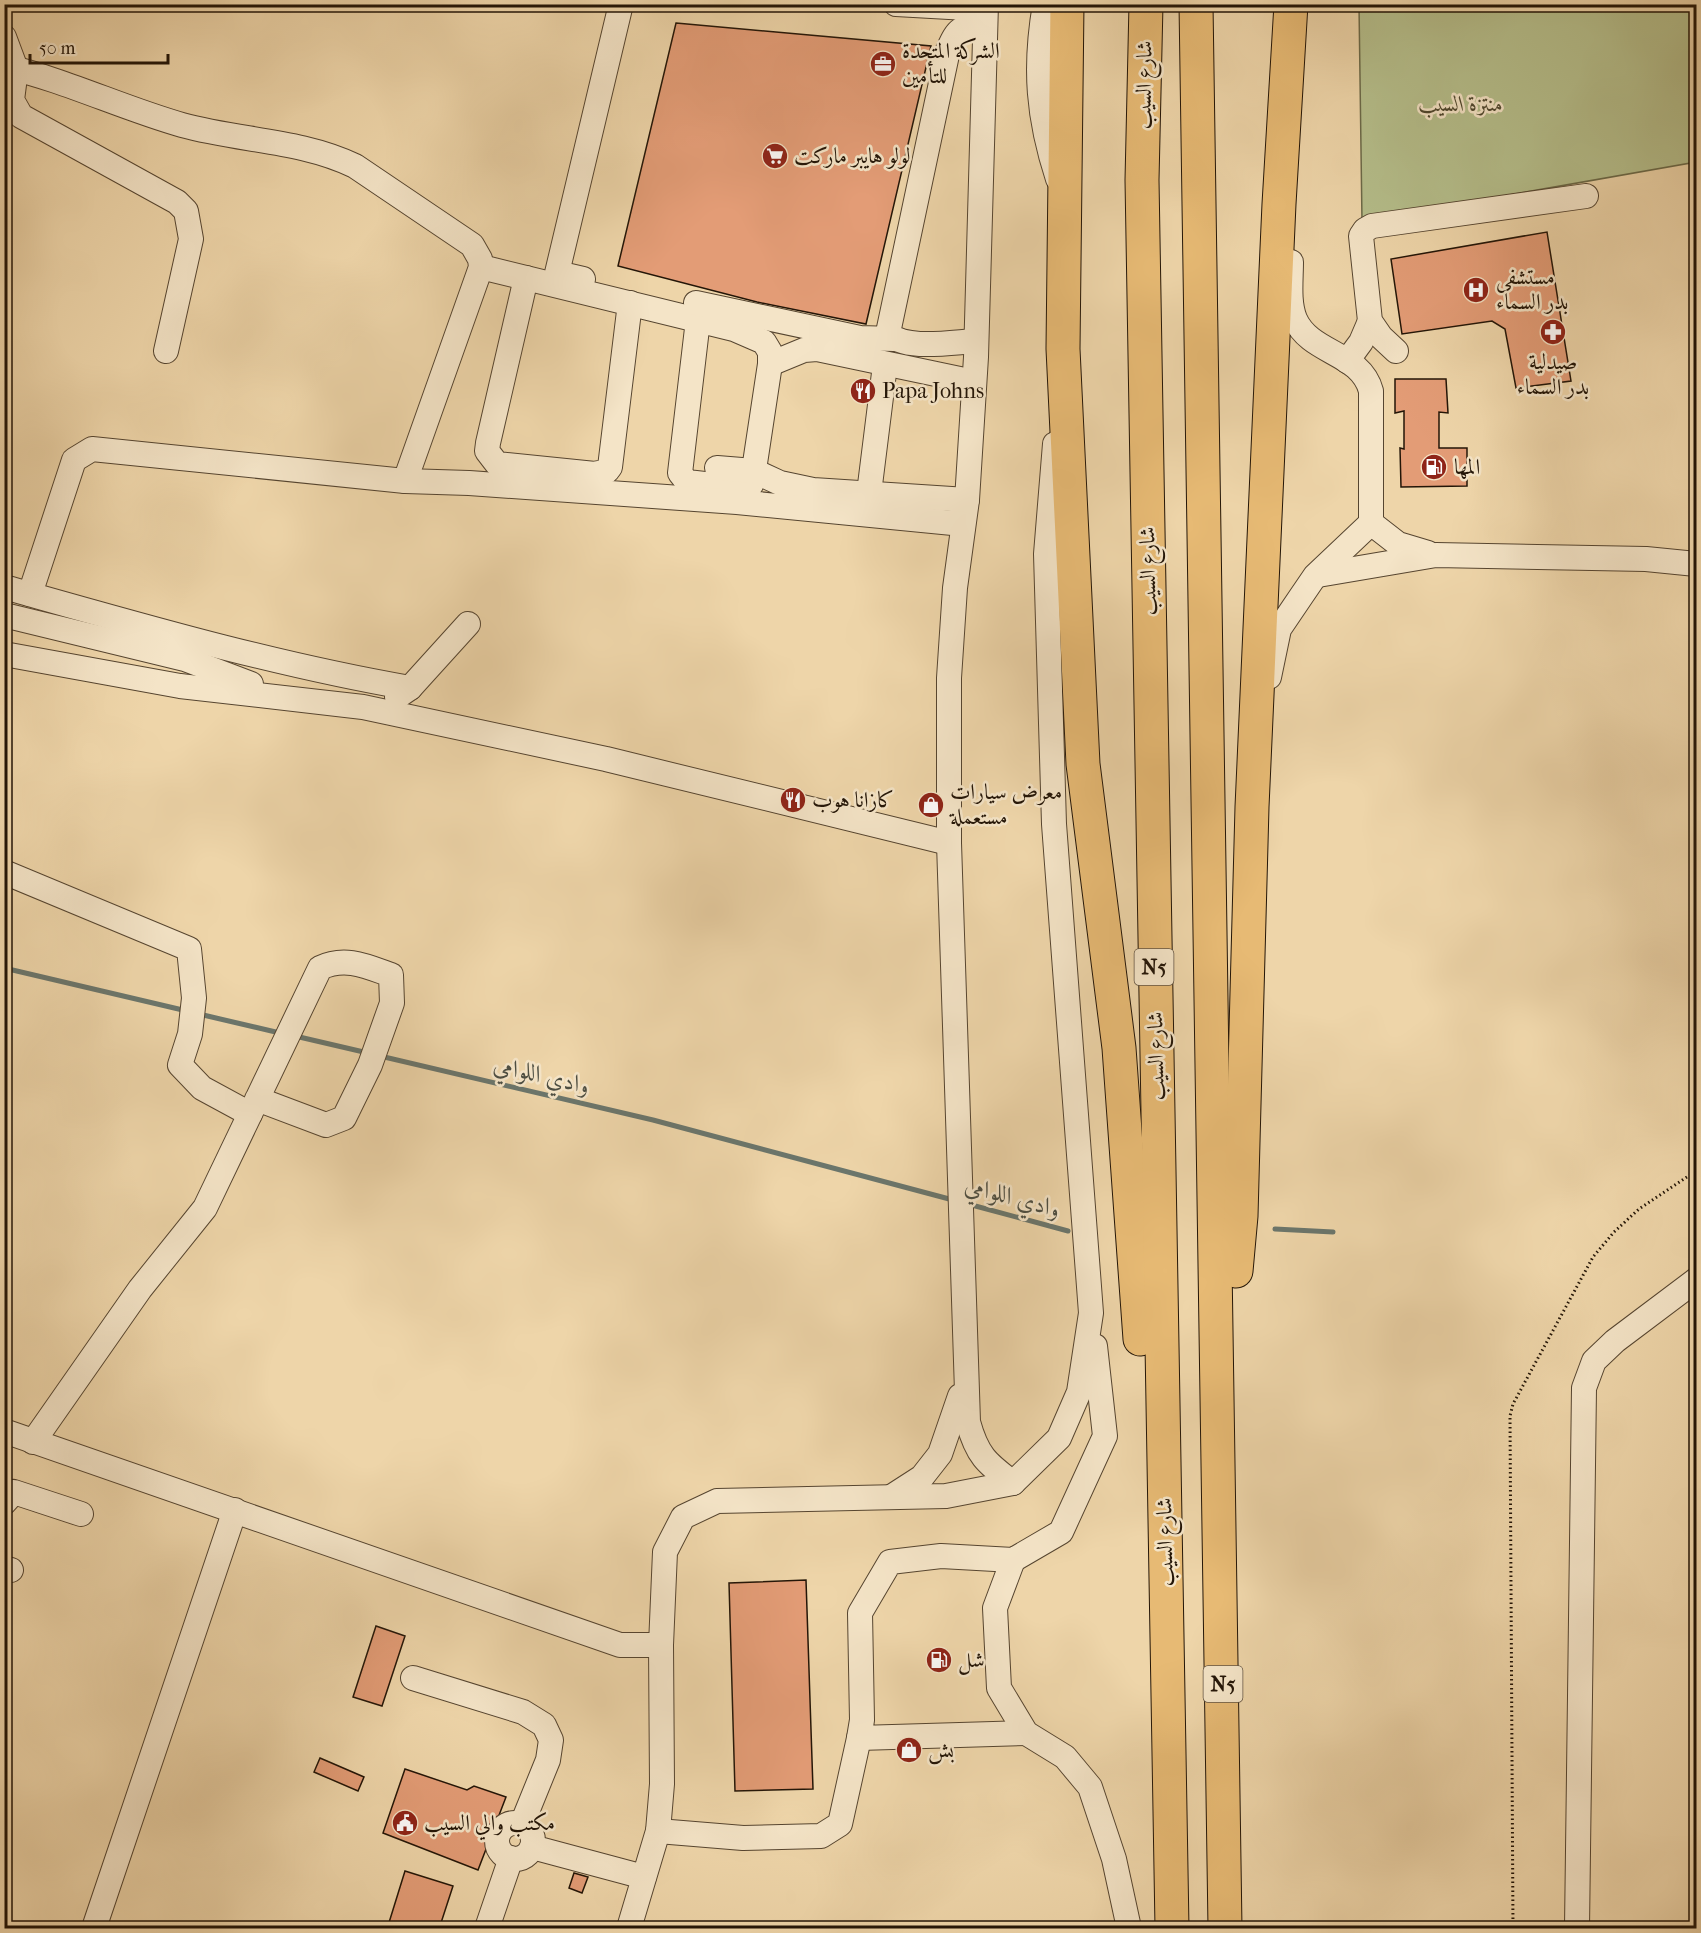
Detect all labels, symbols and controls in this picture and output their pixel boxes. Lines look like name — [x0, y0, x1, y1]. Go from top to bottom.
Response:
scale bar — [30, 27, 168, 65]
place label: الشركة المتحدة للتأمين — [902, 37, 1000, 89]
text: 50 m — [39, 38, 76, 59]
street label: شارع السيب — [1130, 40, 1163, 130]
office icon: الشركة المتحدة للتأمين — [868, 49, 898, 79]
park label: منتزة السيب — [1419, 91, 1503, 118]
supermarket icon: لولو هايبر ماركت — [760, 141, 790, 171]
place label: لولو هايبر ماركت — [794, 143, 911, 169]
place label: مستشفى بدر السماء — [1496, 264, 1569, 315]
hospital icon: مستشفى بدر السماء — [1461, 275, 1491, 305]
pharmacy icon: صيدلية بدر السماء — [1538, 317, 1568, 347]
place label: صيدلية بدر السماء — [1517, 349, 1589, 400]
restaurant icon: Papa Johns — [848, 376, 878, 406]
place label: Papa Johns — [882, 378, 984, 404]
fuel station icon: المها — [1419, 452, 1449, 482]
place label: المها — [1454, 454, 1480, 480]
street label: شارع السيب — [1134, 526, 1167, 616]
place label: معرض سيارات مستعملة — [949, 779, 1062, 830]
restaurant icon: كازانا هوب — [778, 785, 808, 815]
place label: كازانا هوب — [812, 787, 894, 813]
shop icon: معرض سيارات مستعملة — [916, 790, 946, 820]
road number: N5 — [1134, 949, 1174, 985]
street label: شارع السيب — [1142, 1011, 1175, 1101]
water label: وادي اللوامي — [490, 1050, 593, 1105]
water label: وادي اللوامي — [961, 1171, 1064, 1228]
street label: شارع السيب — [1151, 1497, 1184, 1587]
fuel station icon: شل — [924, 1645, 954, 1675]
place label: شل — [958, 1647, 985, 1675]
road number: N5 — [1204, 1666, 1242, 1702]
shop icon: بش — [894, 1735, 924, 1765]
place label: بش — [928, 1737, 954, 1765]
public building icon: مكتب والي السيب — [390, 1808, 420, 1838]
place label: مكتب والي السيب — [424, 1810, 555, 1841]

